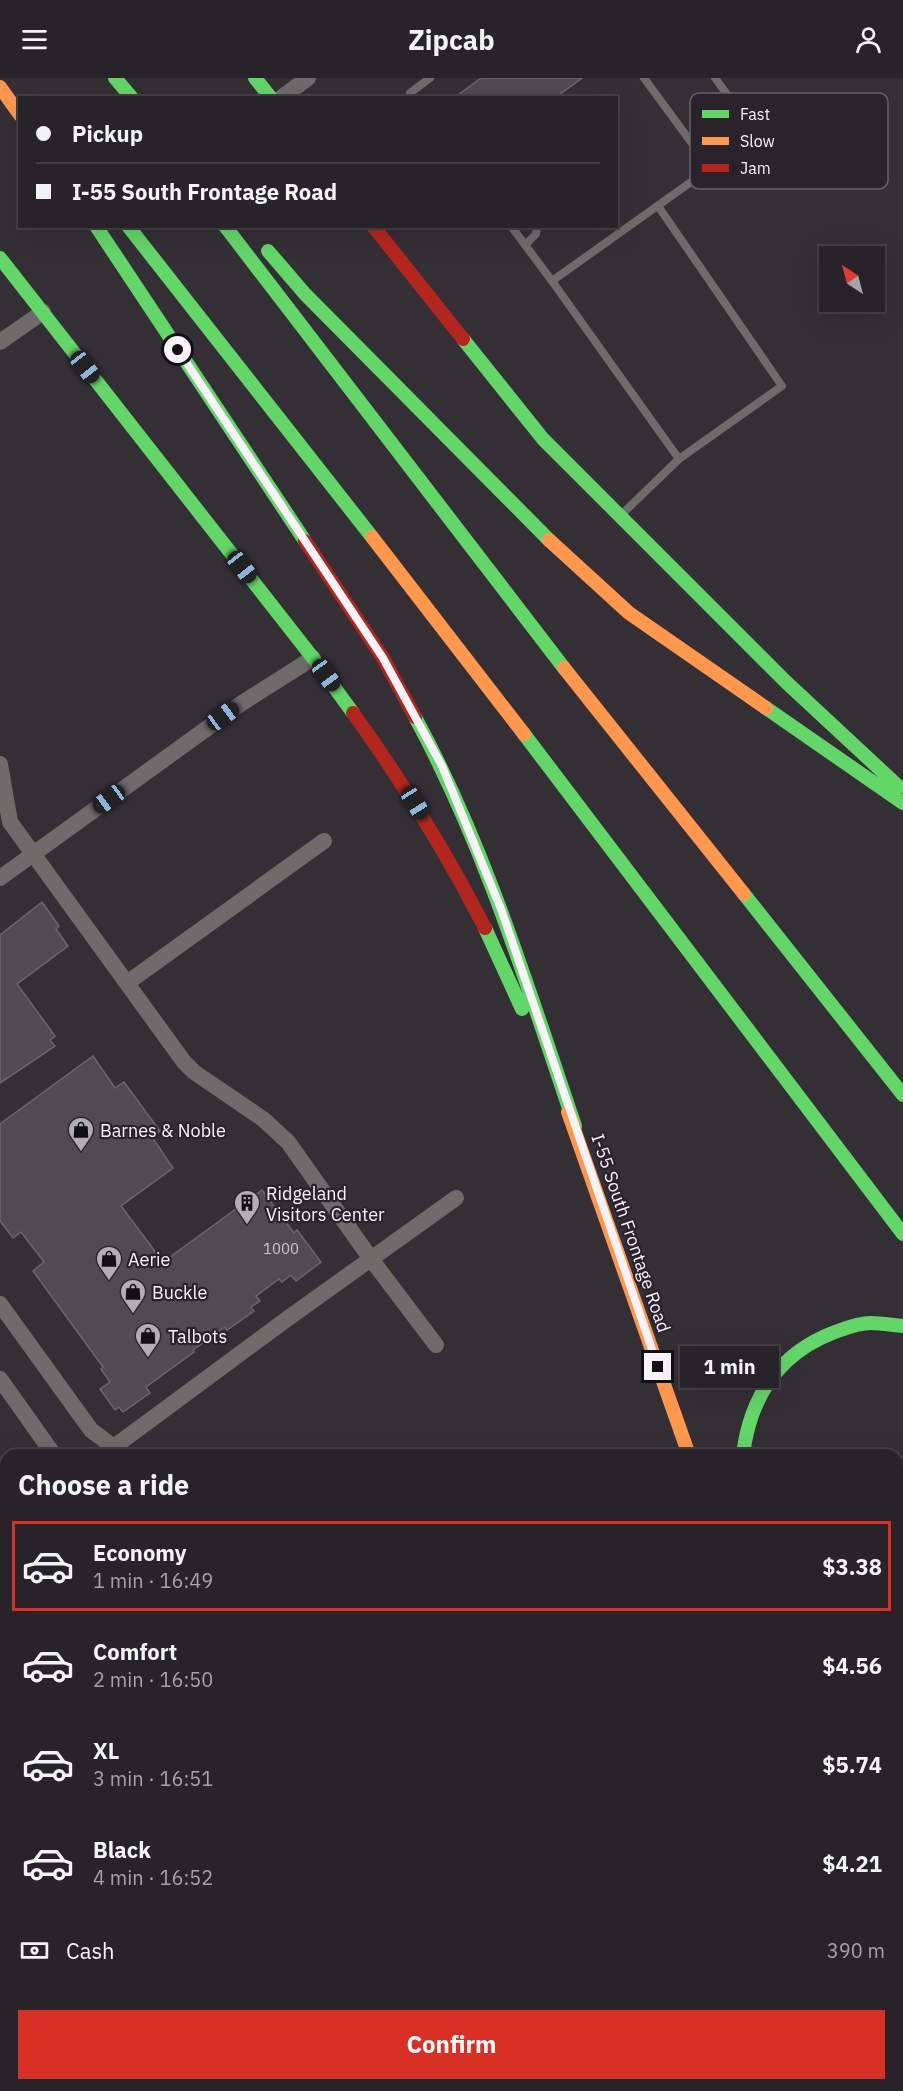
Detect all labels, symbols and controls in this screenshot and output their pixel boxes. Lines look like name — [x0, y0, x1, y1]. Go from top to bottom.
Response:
text: Zipcab — [408, 22, 495, 57]
icon: menu — [18, 23, 51, 56]
icon: person — [852, 23, 885, 56]
legend — [690, 93, 888, 189]
text: Fast — [740, 104, 770, 124]
text: Pickup — [72, 119, 143, 148]
text: Slow — [740, 131, 775, 151]
text: Jam — [740, 158, 771, 178]
text: I-55 South Frontage Road — [72, 177, 337, 206]
north arrow — [819, 246, 885, 312]
map controls — [819, 246, 885, 312]
route start — [164, 336, 191, 363]
car — [67, 347, 103, 387]
car — [224, 547, 260, 587]
car — [308, 655, 344, 695]
car — [203, 698, 243, 734]
car — [89, 781, 129, 817]
car — [398, 783, 432, 823]
shop icon: Barnes & Noble — [66, 1115, 96, 1153]
place label: Barnes & Noble — [100, 1119, 226, 1142]
street label: I-55 South Frontage Road — [586, 1131, 676, 1335]
place label: Ridgeland Visitors Center — [266, 1182, 385, 1226]
building icon: Ridgeland Visitors Center — [232, 1188, 262, 1226]
house number: 1000 — [263, 1239, 299, 1258]
shop icon: Aerie — [94, 1244, 124, 1282]
place label: Aerie — [128, 1248, 171, 1271]
shop icon: Buckle — [118, 1277, 148, 1315]
place label: Buckle — [152, 1281, 207, 1304]
shop icon: Talbots — [133, 1321, 163, 1359]
place label: Talbots — [168, 1325, 227, 1348]
callout: 1 min — [679, 1346, 778, 1388]
route end — [644, 1353, 671, 1380]
text: 1 min — [703, 1353, 756, 1380]
text: Choose a ride — [18, 1467, 189, 1502]
text: Economy — [93, 1538, 187, 1567]
icon: car — [21, 1539, 75, 1593]
text: $3.38 — [822, 1552, 882, 1581]
text: 1 min · 16:49 — [93, 1567, 213, 1594]
text: Comfort — [93, 1637, 177, 1666]
icon: car — [21, 1638, 75, 1692]
text: $4.56 — [822, 1651, 882, 1680]
text: 2 min · 16:50 — [93, 1666, 213, 1693]
text: XL — [93, 1736, 119, 1765]
icon: car — [21, 1737, 75, 1791]
text: $5.74 — [822, 1750, 882, 1779]
text: 3 min · 16:51 — [93, 1765, 213, 1792]
text: Black — [93, 1835, 151, 1864]
icon: car — [21, 1836, 75, 1890]
text: $4.21 — [822, 1849, 882, 1878]
text: 4 min · 16:52 — [93, 1864, 213, 1891]
icon: cash — [18, 1934, 51, 1967]
text: Cash — [66, 1936, 115, 1965]
text: 390 m — [827, 1937, 885, 1964]
button: Confirm — [18, 2010, 885, 2079]

